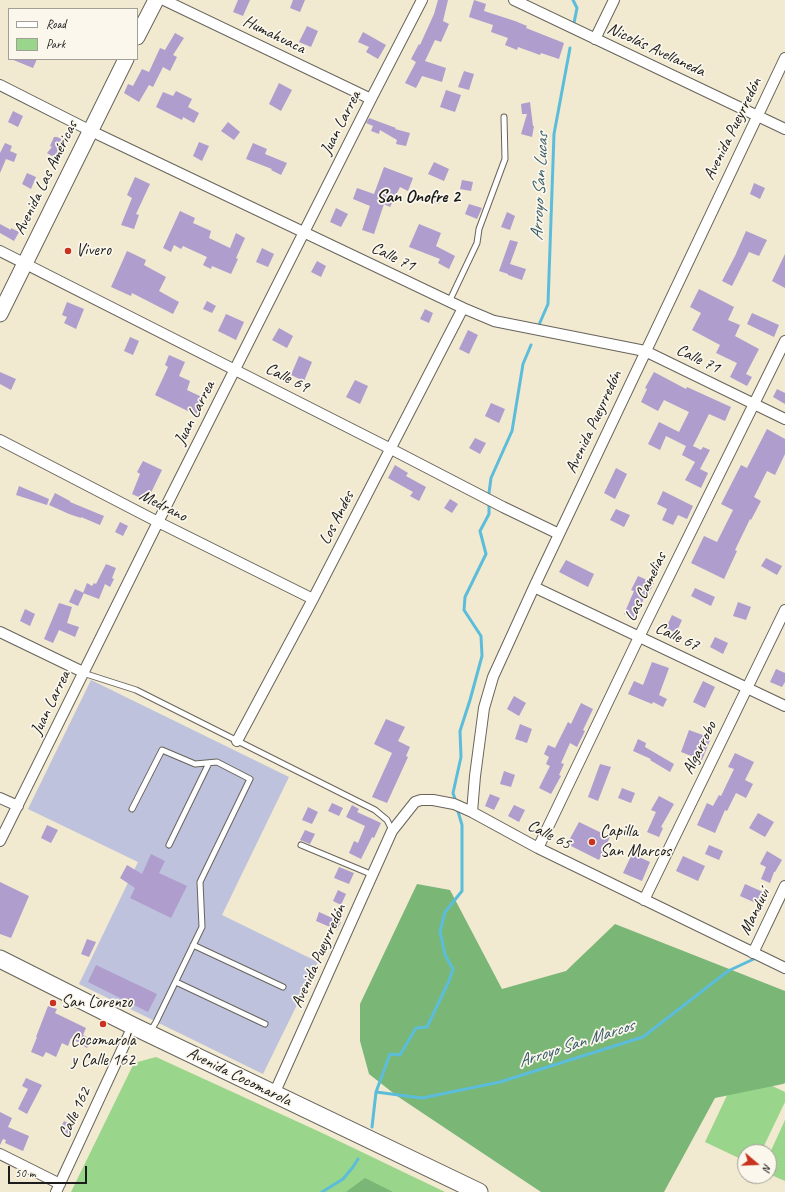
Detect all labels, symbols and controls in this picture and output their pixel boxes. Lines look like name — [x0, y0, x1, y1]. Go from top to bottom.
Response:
legend — [8, 8, 138, 60]
street label: Humahuaca — [240, 11, 308, 59]
text: Road — [46, 16, 66, 32]
street label: Nicolás Avellaneda — [604, 18, 708, 82]
text: Park — [46, 36, 65, 52]
street label: Avenida Pueyrredón — [699, 75, 767, 183]
street label: Juan Larrea — [316, 88, 366, 158]
street label: Avenida Las Américas — [10, 118, 82, 238]
water label: Arroyo San Lucas — [526, 133, 554, 241]
district label: San Onofre 2 — [376, 186, 460, 208]
street label: Calle 71 — [368, 238, 418, 276]
place label: Vivero — [76, 241, 111, 261]
marker: Vivero — [63, 246, 73, 256]
street label: Calle 71 — [673, 340, 723, 378]
street label: Calle 69 — [262, 358, 312, 398]
street label: Avenida Pueyrredón — [561, 367, 627, 477]
street label: Juan Larrea — [170, 378, 220, 448]
street label: Medrano — [136, 485, 190, 527]
street label: Los Andes — [315, 488, 359, 548]
street label: Las Camelias — [621, 549, 671, 625]
street label: Calle 67 — [652, 618, 702, 656]
street label: Juan Larrea — [27, 667, 75, 739]
street label: Algarrobo — [678, 718, 722, 778]
street label: Calle 65 — [524, 815, 574, 855]
place label: Capilla San Marcos — [600, 822, 671, 862]
marker: Capilla San Marcos — [587, 837, 597, 847]
street label: Manduví — [735, 885, 775, 939]
street label: Avenida Pueyrredón — [287, 901, 351, 1011]
place label: San Lorenzo — [61, 993, 132, 1013]
marker: San Lorenzo — [48, 998, 58, 1008]
water label: Arroyo San Marcos — [516, 1015, 636, 1073]
marker: Cocomarola y Calle 162 — [98, 1019, 108, 1029]
place label: Cocomarola y Calle 162 — [70, 1031, 136, 1071]
street label: Avenida Cocomarola — [184, 1043, 294, 1111]
street label: Calle 162 — [54, 1084, 96, 1142]
north arrow — [737, 1144, 777, 1184]
scale bar — [10, 1158, 89, 1184]
text: N — [760, 1162, 775, 1173]
text: 50 m — [15, 1165, 35, 1181]

